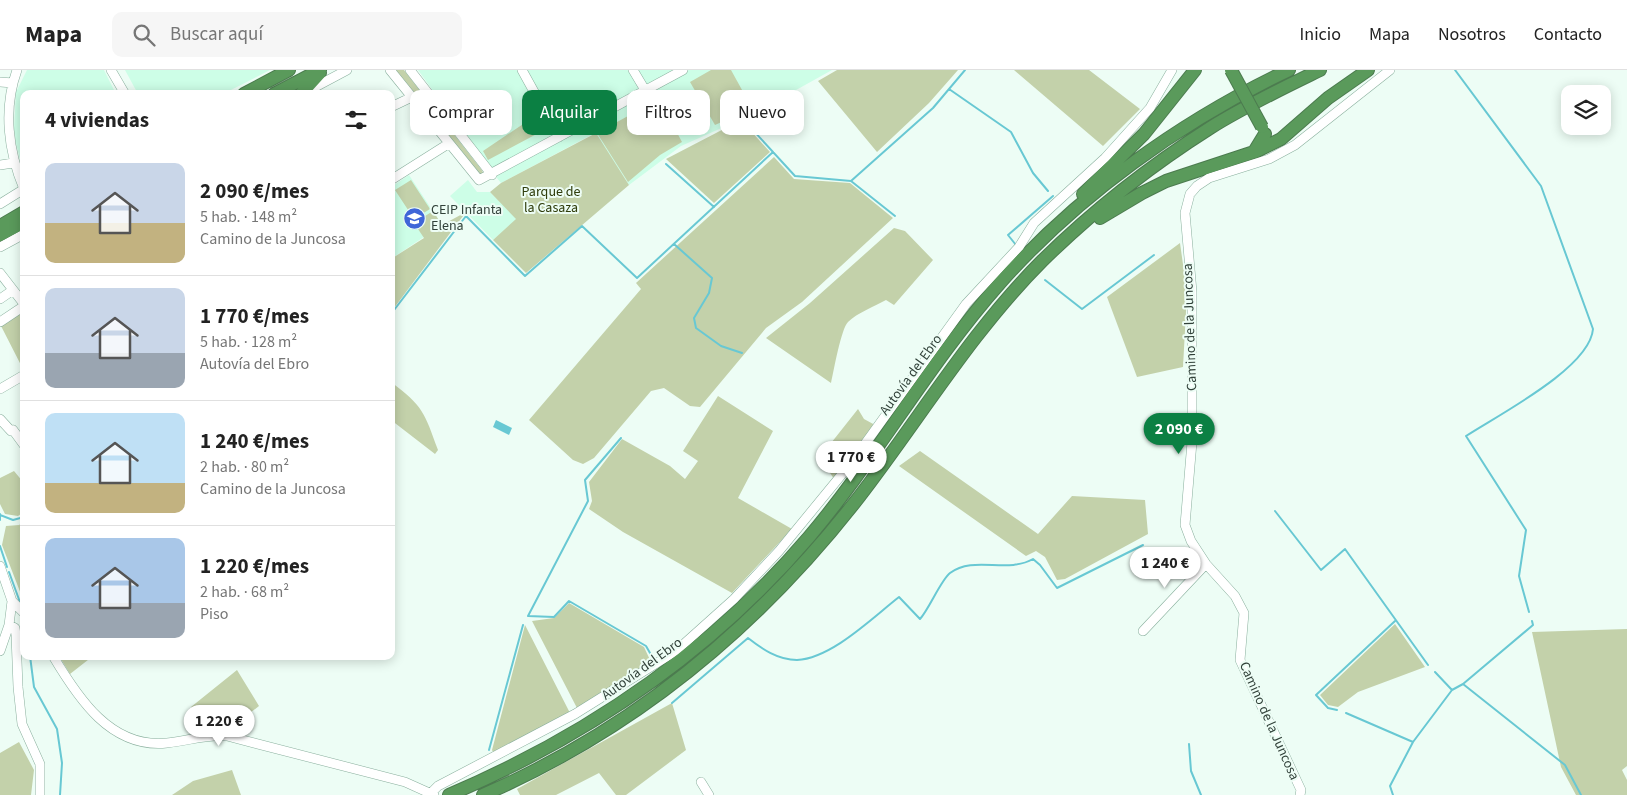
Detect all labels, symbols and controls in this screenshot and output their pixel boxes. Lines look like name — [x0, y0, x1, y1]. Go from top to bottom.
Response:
search box — [112, 12, 462, 57]
text: Mapa — [25, 17, 82, 52]
icon: search — [130, 21, 158, 49]
text: Buscar aquí — [170, 21, 263, 48]
text: Inicio — [1300, 22, 1341, 47]
text: Mapa — [1369, 22, 1410, 47]
text: Nosotros — [1438, 22, 1506, 47]
text: Contacto — [1534, 22, 1602, 47]
map controls — [1561, 85, 1611, 135]
button: layers — [1561, 85, 1611, 135]
chip: Comprar — [410, 90, 512, 135]
chip: Alquilar — [522, 90, 617, 135]
chip: Filtros — [627, 90, 710, 135]
chip: Nuevo — [720, 90, 804, 135]
text: 4 viviendas — [45, 105, 149, 135]
icon: filters — [342, 106, 370, 134]
text: 2 090 €/mes — [200, 176, 309, 206]
park label: Parque de la Casaza — [522, 182, 581, 218]
icon: home — [85, 183, 145, 243]
place label: CEIP Infanta Elena — [431, 200, 502, 236]
text: 5 hab. · 148 m² — [200, 206, 297, 228]
school or university icon: CEIP Infanta Elena — [403, 206, 427, 230]
text: Camino de la Juncosa — [200, 228, 346, 250]
street label: Camino de la Juncosa — [1178, 263, 1202, 391]
text: 1 770 €/mes — [200, 301, 309, 331]
icon: home — [85, 308, 145, 368]
street label: Autovía del Ebro — [875, 330, 947, 420]
text: 5 hab. · 128 m² — [200, 331, 297, 353]
text: Autovía del Ebro — [200, 353, 309, 375]
pin: 2 090 € — [1133, 412, 1225, 455]
text: 2 090 € — [1155, 418, 1203, 440]
text: 1 240 €/mes — [200, 426, 309, 456]
icon: home — [85, 433, 145, 493]
pin: 1 770 € — [805, 440, 897, 483]
text: 1 770 € — [827, 446, 875, 468]
text: 2 hab. · 80 m² — [200, 456, 289, 478]
text: Camino de la Juncosa — [200, 478, 346, 500]
pin: 1 240 € — [1119, 546, 1211, 589]
text: 1 220 €/mes — [200, 551, 309, 581]
text: 1 240 € — [1141, 552, 1189, 574]
icon: home — [85, 558, 145, 618]
text: 2 hab. · 68 m² — [200, 581, 289, 603]
text: Piso — [200, 603, 228, 625]
street label: Autovía del Ebro — [597, 633, 687, 705]
street label: Camino de la Juncosa — [1234, 659, 1304, 783]
pin: 1 220 € — [173, 704, 265, 747]
text: 1 220 € — [195, 710, 243, 732]

